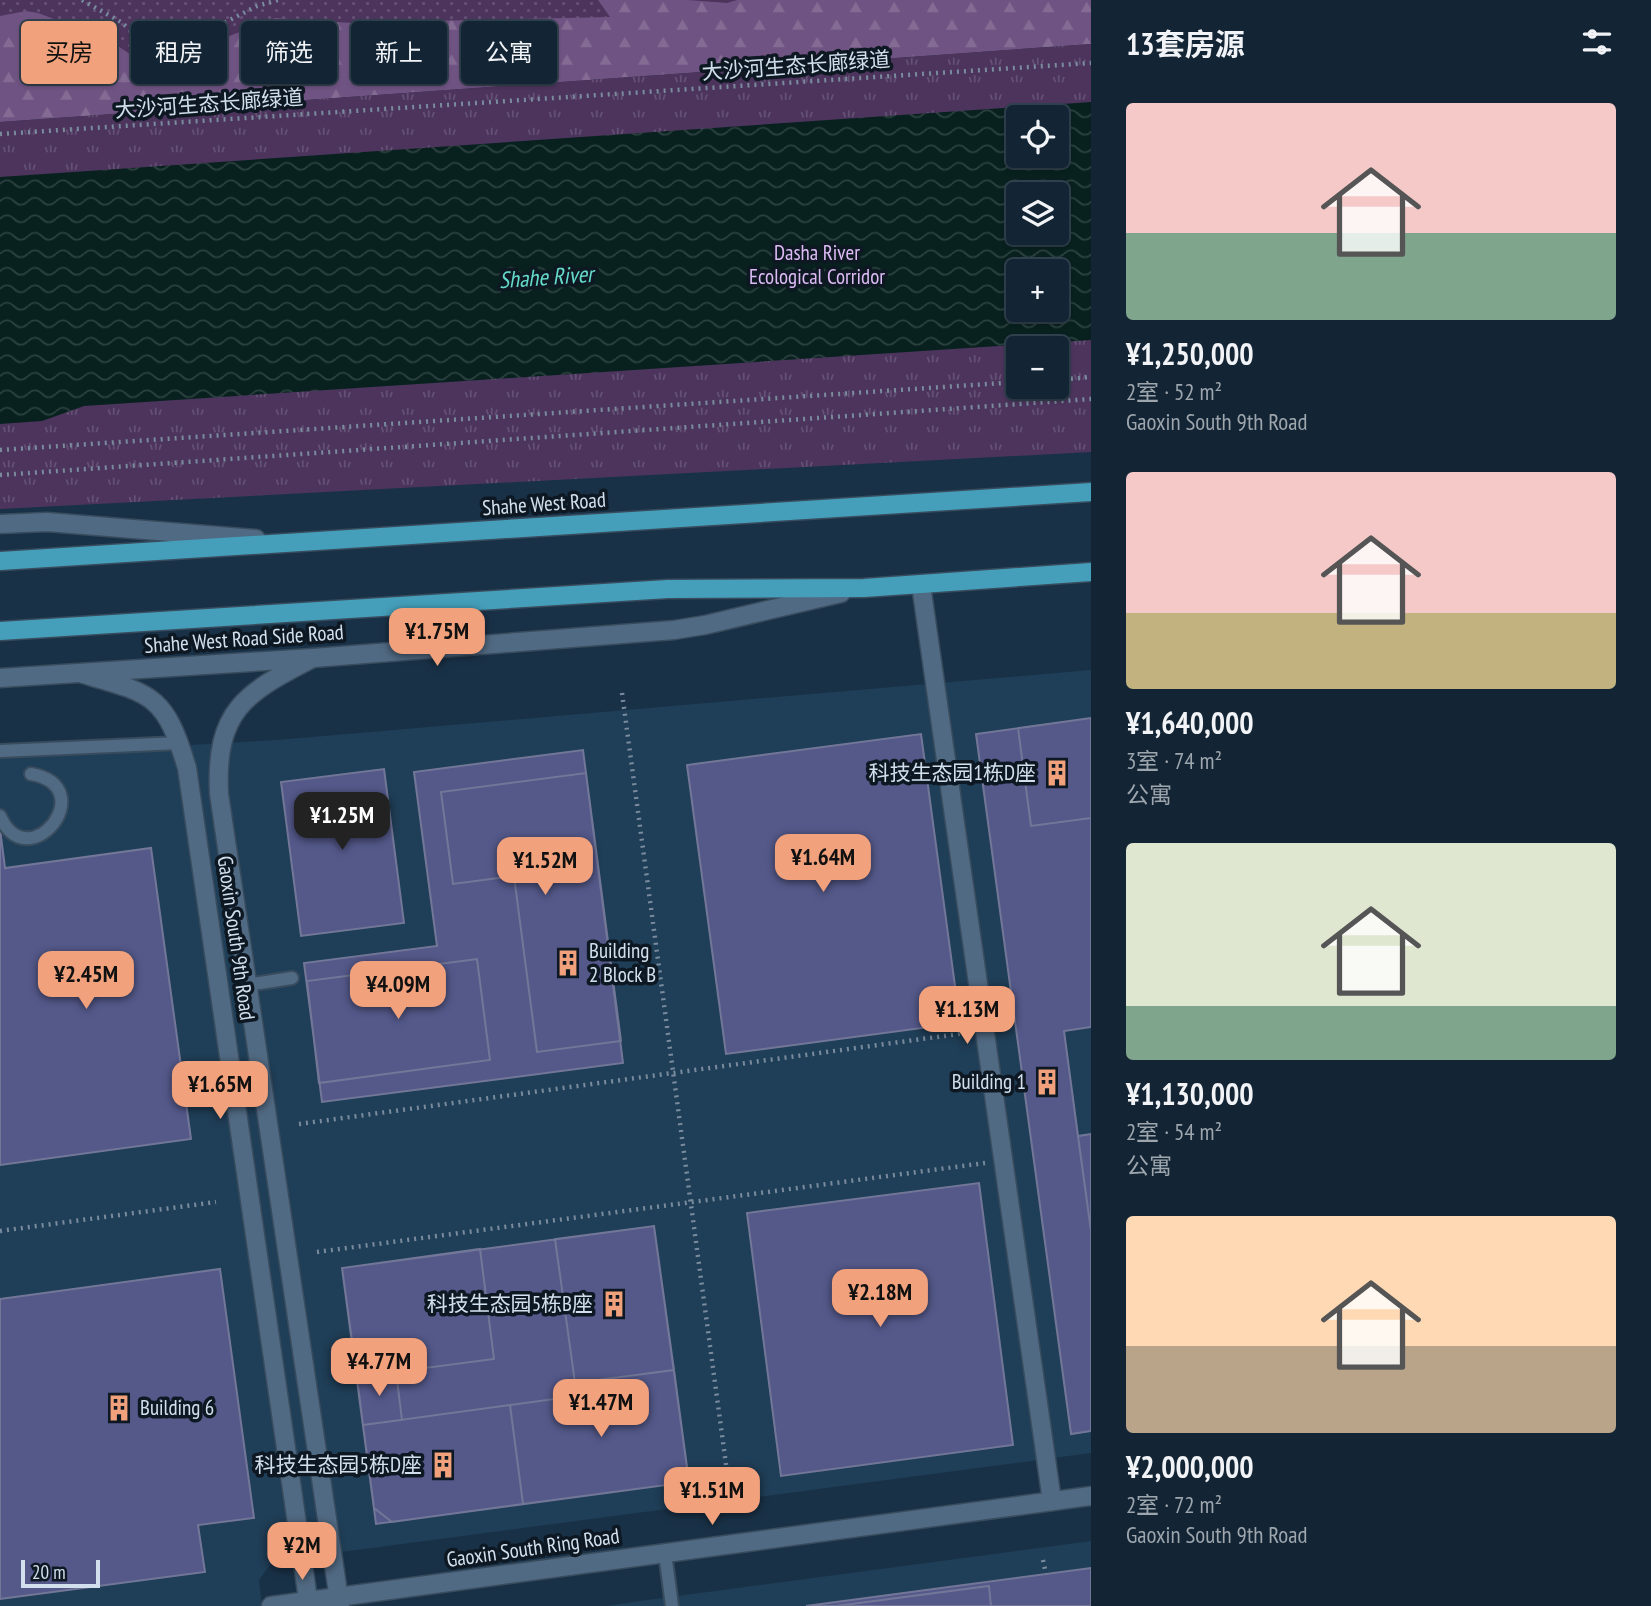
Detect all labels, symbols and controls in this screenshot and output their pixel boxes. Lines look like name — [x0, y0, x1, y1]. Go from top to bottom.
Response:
chip: 买房 — [21, 21, 117, 84]
chip: 租房 — [131, 21, 227, 84]
chip: 筛选 — [241, 21, 337, 84]
chip: 新上 — [351, 21, 447, 84]
chip: 公寓 — [461, 21, 557, 84]
icon: filters — [1578, 23, 1616, 61]
text: 13套房源 — [1126, 24, 1245, 63]
street label: 大沙河生态长廊绿道 — [701, 45, 891, 86]
street label: 大沙河生态长廊绿道 — [114, 83, 304, 124]
map controls — [1006, 105, 1069, 399]
button: locate — [1006, 105, 1069, 168]
icon: home — [1308, 149, 1434, 275]
button: layers — [1006, 182, 1069, 245]
park label: Dasha River Ecological Corridor — [749, 239, 885, 290]
water label: Shahe River — [498, 258, 598, 294]
button: + — [1006, 259, 1069, 322]
text: ¥1,250,000 — [1126, 334, 1254, 373]
button: − — [1006, 336, 1069, 399]
text: 2室 · 52 m² — [1126, 377, 1222, 406]
text: Gaoxin South 9th Road — [1126, 407, 1307, 436]
street label: Shahe West Road — [481, 486, 607, 521]
icon: home — [1308, 517, 1434, 643]
pin: ¥1.75M — [380, 608, 494, 668]
text: ¥1.75M — [405, 616, 469, 645]
street label: Shahe West Road Side Road — [143, 618, 345, 659]
text: ¥1,640,000 — [1126, 703, 1254, 742]
text: 3室 · 74 m² — [1126, 746, 1222, 775]
building icon: 科技生态园1栋D座 — [1042, 758, 1072, 788]
place label: 科技生态园1栋D座 — [869, 759, 1036, 786]
text: 公寓 — [1126, 780, 1172, 809]
pin: ¥1.25M — [285, 792, 399, 852]
text: ¥1.25M — [310, 800, 374, 829]
pin: ¥1.64M — [766, 834, 880, 894]
pin: ¥1.52M — [488, 838, 602, 897]
text: ¥1.64M — [791, 842, 855, 871]
text: ¥1.52M — [513, 845, 577, 874]
street label: Gaoxin South 9th Road — [212, 854, 261, 1022]
icon: home — [1308, 888, 1434, 1014]
place label: Building 2 Block B — [589, 937, 656, 988]
building icon: Building 2 Block B — [553, 948, 583, 978]
pin: ¥2.45M — [29, 951, 143, 1011]
text: ¥2.45M — [54, 959, 118, 988]
pin: ¥4.09M — [341, 962, 455, 1021]
text: ¥4.09M — [366, 969, 430, 998]
pin: ¥1.13M — [910, 986, 1024, 1046]
text: ¥1.13M — [935, 994, 999, 1023]
pin: ¥1.65M — [163, 1062, 277, 1121]
building icon: Building 1 — [1032, 1067, 1062, 1097]
place label: Building 1 — [952, 1068, 1026, 1095]
text: ¥1.65M — [188, 1069, 252, 1098]
text: ¥1,130,000 — [1126, 1074, 1254, 1113]
text: 2室 · 54 m² — [1126, 1117, 1222, 1146]
text: 公寓 — [1126, 1151, 1172, 1180]
icon: home — [1308, 1262, 1434, 1388]
pin: ¥2.18M — [823, 1270, 937, 1329]
text: ¥2.18M — [848, 1277, 912, 1306]
building icon: 科技生态园5栋B座 — [599, 1289, 629, 1319]
place label: 科技生态园5栋B座 — [427, 1290, 593, 1317]
pin: ¥4.77M — [322, 1338, 436, 1398]
text: ¥4.77M — [347, 1346, 411, 1375]
pin: ¥1.47M — [544, 1380, 658, 1439]
text: ¥1.47M — [569, 1387, 633, 1416]
building icon: Building 6 — [104, 1393, 134, 1423]
place label: Building 6 — [140, 1394, 214, 1421]
text: ¥2,000,000 — [1126, 1447, 1254, 1486]
building icon: 科技生态园5栋D座 — [428, 1450, 458, 1480]
place label: 科技生态园5栋D座 — [255, 1451, 422, 1478]
pin: ¥1.51M — [655, 1468, 769, 1527]
text: ¥1.51M — [680, 1475, 744, 1504]
text: 2室 · 72 m² — [1126, 1490, 1222, 1519]
text: Gaoxin South 9th Road — [1126, 1520, 1307, 1549]
pin: ¥2M — [268, 1522, 336, 1582]
street label: Gaoxin South Ring Road — [445, 1522, 621, 1573]
text: ¥2M — [283, 1530, 321, 1559]
scale bar — [21, 1557, 100, 1589]
text: 20 m — [32, 1560, 66, 1584]

